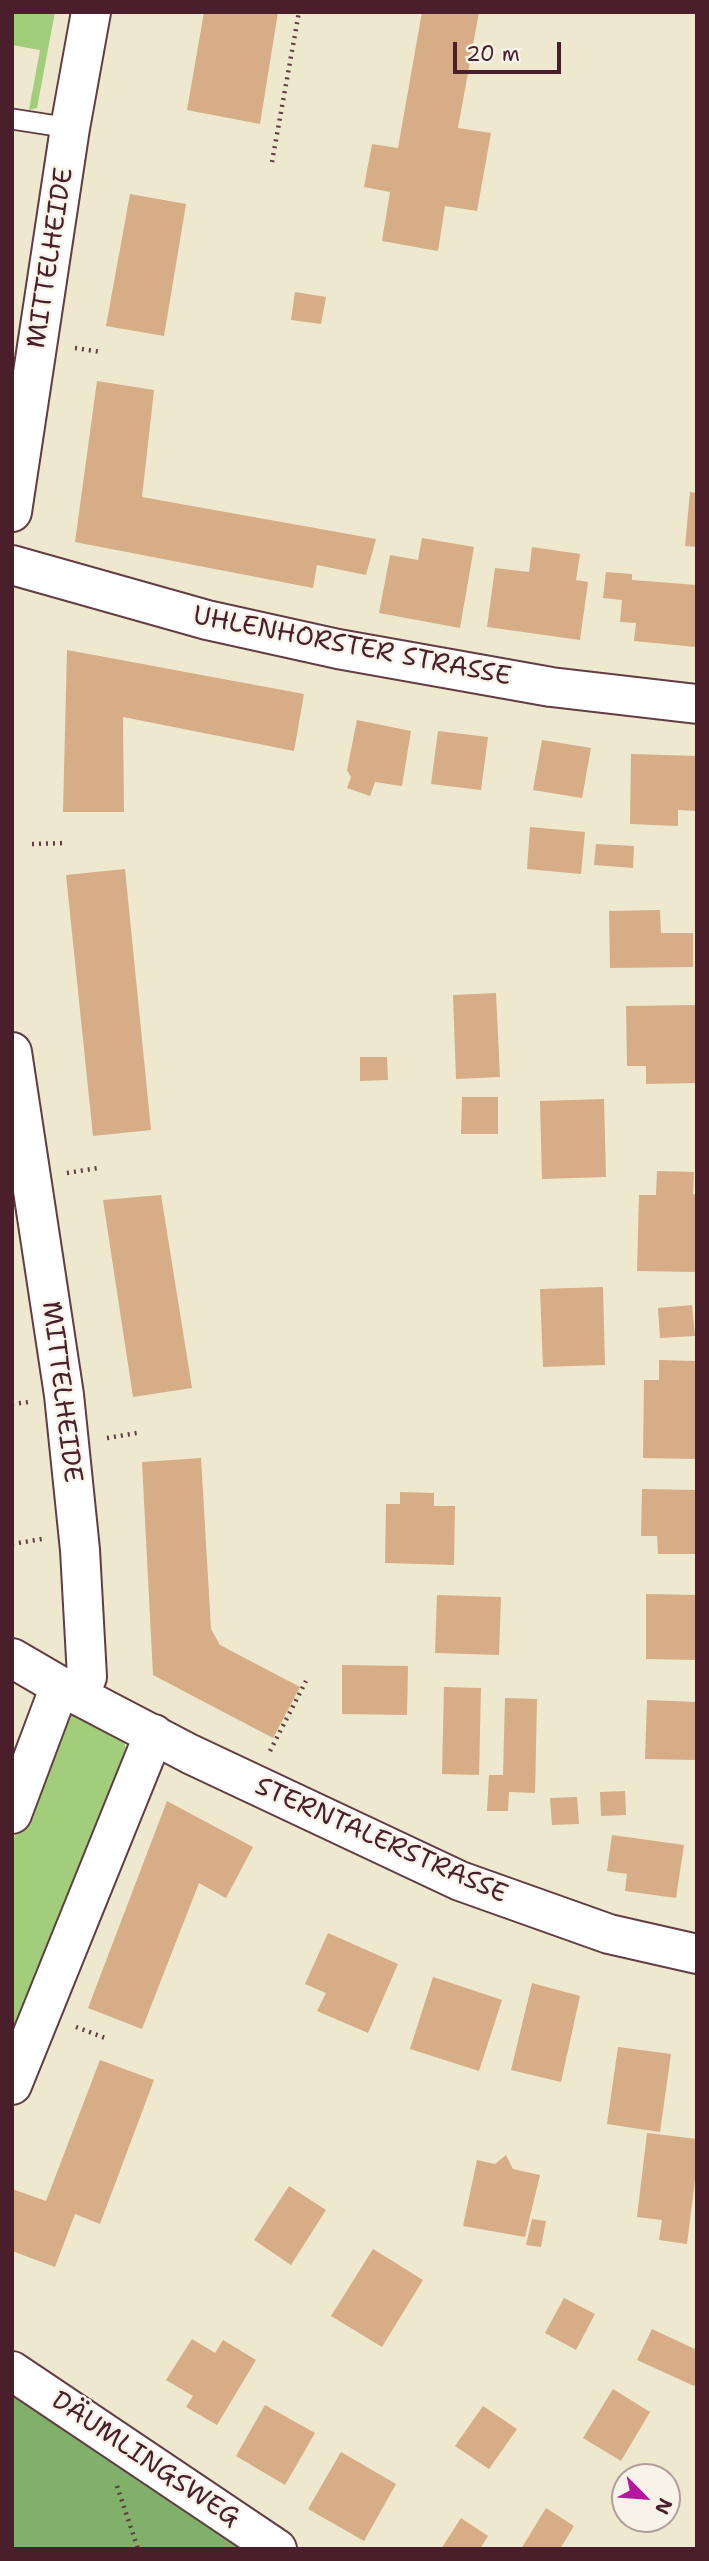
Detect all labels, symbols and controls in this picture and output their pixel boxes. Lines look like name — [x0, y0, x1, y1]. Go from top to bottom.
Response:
scale bar — [457, 28, 566, 72]
text: 20 m — [466, 40, 520, 68]
street label: MITTELHEIDE — [21, 165, 81, 351]
street label: UHLENHORSTER STRASSE — [190, 601, 514, 693]
street label: MITTELHEIDE — [34, 1299, 88, 1485]
street label: STERNTALERSTRASSE — [250, 1771, 512, 1911]
street label: DÄUMLINGSWEG — [45, 2386, 245, 2534]
north arrow — [611, 2463, 681, 2533]
text: N — [649, 2494, 678, 2518]

